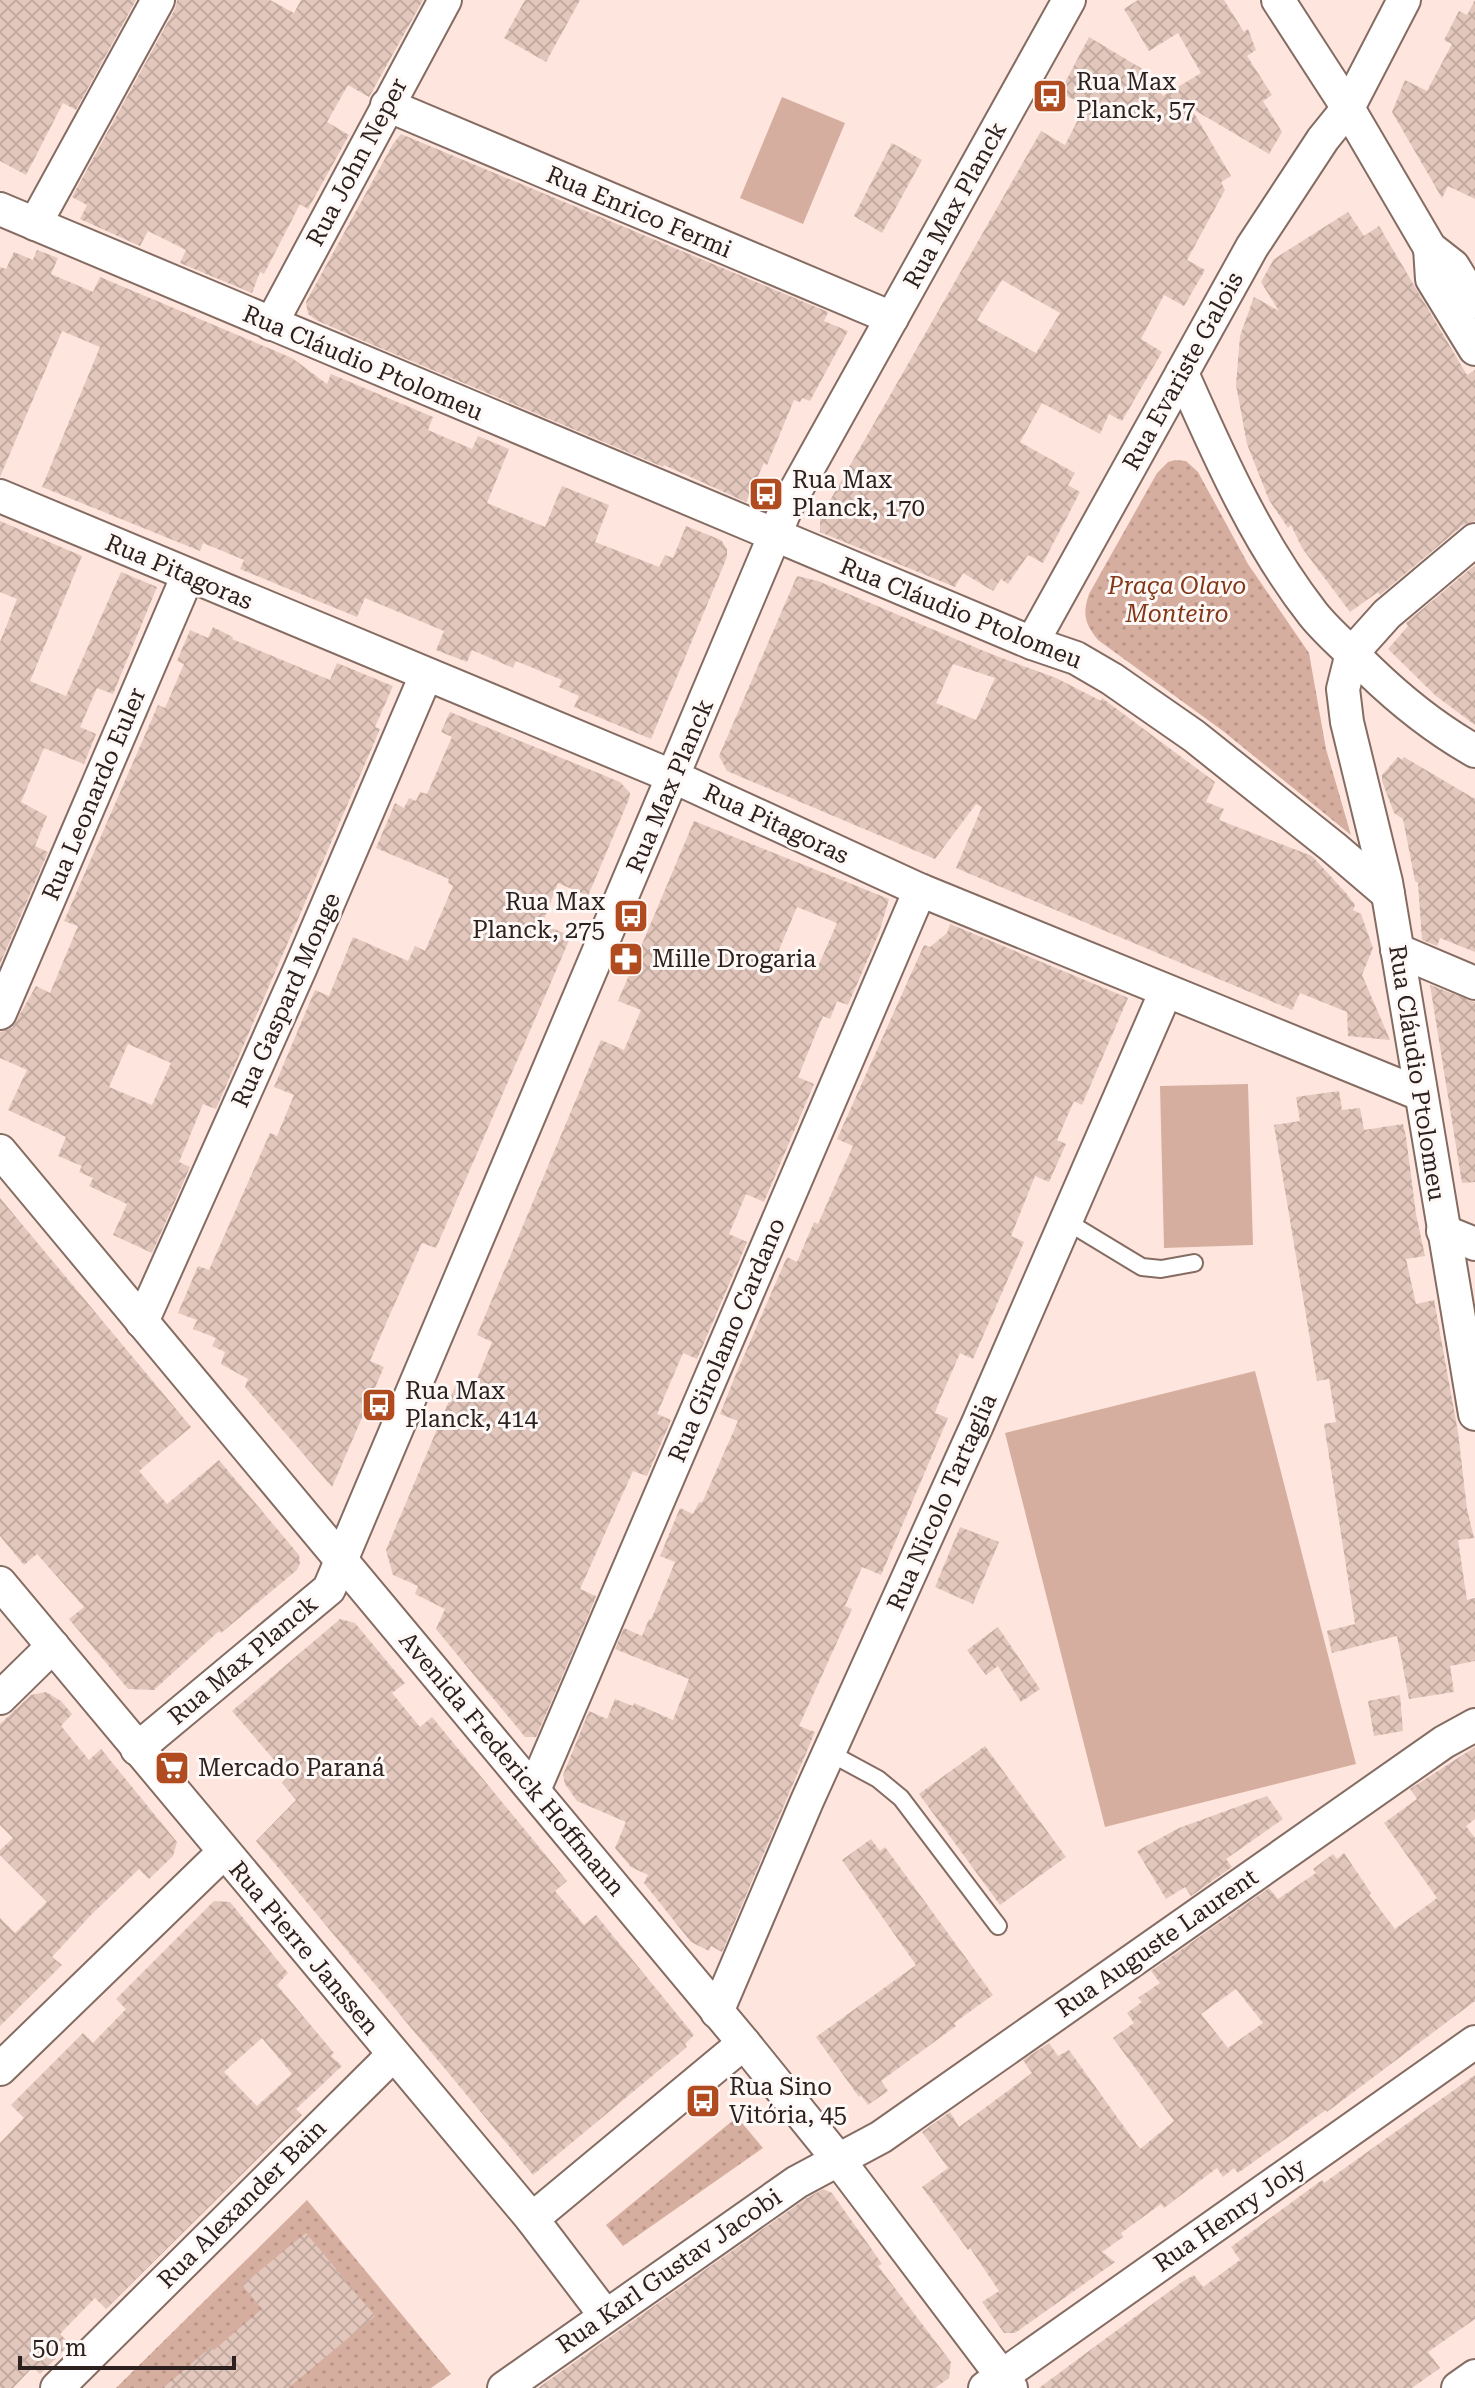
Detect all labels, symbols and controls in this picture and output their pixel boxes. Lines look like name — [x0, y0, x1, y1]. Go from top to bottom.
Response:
place label: Rua Max Planck, 57 — [1076, 68, 1195, 124]
street label: Rua John Neper — [301, 73, 413, 251]
bus stop icon: Rua Max Planck, 57 — [1031, 77, 1069, 115]
street label: Rua Max Planck — [898, 117, 1012, 293]
street label: Rua Enrico Fermi — [542, 160, 736, 264]
street label: Rua Evariste Galois — [1117, 267, 1249, 475]
street label: Rua Cláudio Ptolomeu — [239, 300, 487, 426]
place label: Rua Max Planck, 170 — [792, 466, 925, 522]
bus stop icon: Rua Max Planck, 170 — [747, 475, 785, 513]
street label: Rua Pitagoras — [101, 528, 257, 616]
street label: Rua Cláudio Ptolomeu — [836, 552, 1086, 674]
park label: Praça Olavo Monteiro — [1107, 572, 1246, 628]
street label: Rua Leonardo Euler — [37, 683, 152, 905]
street label: Rua Max Planck — [621, 695, 719, 877]
street label: Rua Pitagoras — [699, 778, 853, 870]
street label: Rua Gaspard Monge — [226, 888, 346, 1112]
place label: Rua Max Planck, 275 — [472, 888, 605, 944]
bus stop icon: Rua Max Planck, 275 — [612, 897, 650, 935]
pharmacy icon: Mille Drogaria — [607, 940, 645, 978]
street label: Rua Cláudio Ptolomeu — [1383, 943, 1451, 1203]
place label: Mille Drogaria — [652, 945, 816, 973]
street label: Rua Girolamo Cardano — [663, 1214, 791, 1466]
place label: Rua Max Planck, 414 — [405, 1377, 538, 1433]
bus stop icon: Rua Max Planck, 414 — [360, 1386, 398, 1424]
street label: Rua Nicolo Tartaglia — [881, 1389, 1003, 1615]
street label: Rua Max Planck — [163, 1590, 323, 1730]
street label: Avenida Frederick Hoffmann — [393, 1626, 631, 1902]
supermarket icon: Mercado Paraná — [153, 1749, 191, 1787]
place label: Mercado Paraná — [198, 1754, 385, 1782]
street label: Rua Pierre Janssen — [223, 1856, 385, 2040]
street label: Rua Auguste Laurent — [1051, 1863, 1263, 2023]
place label: Rua Sino Vitória, 45 — [729, 2073, 847, 2129]
bus stop icon: Rua Sino Vitória, 45 — [684, 2082, 722, 2120]
street label: Rua Alexander Bain — [152, 2114, 332, 2294]
street label: Rua Henry Joly — [1149, 2152, 1312, 2278]
street label: Rua Karl Gustav Jacobi — [551, 2183, 787, 2359]
scale bar — [20, 2320, 234, 2370]
text: 50 m — [32, 2334, 87, 2362]

